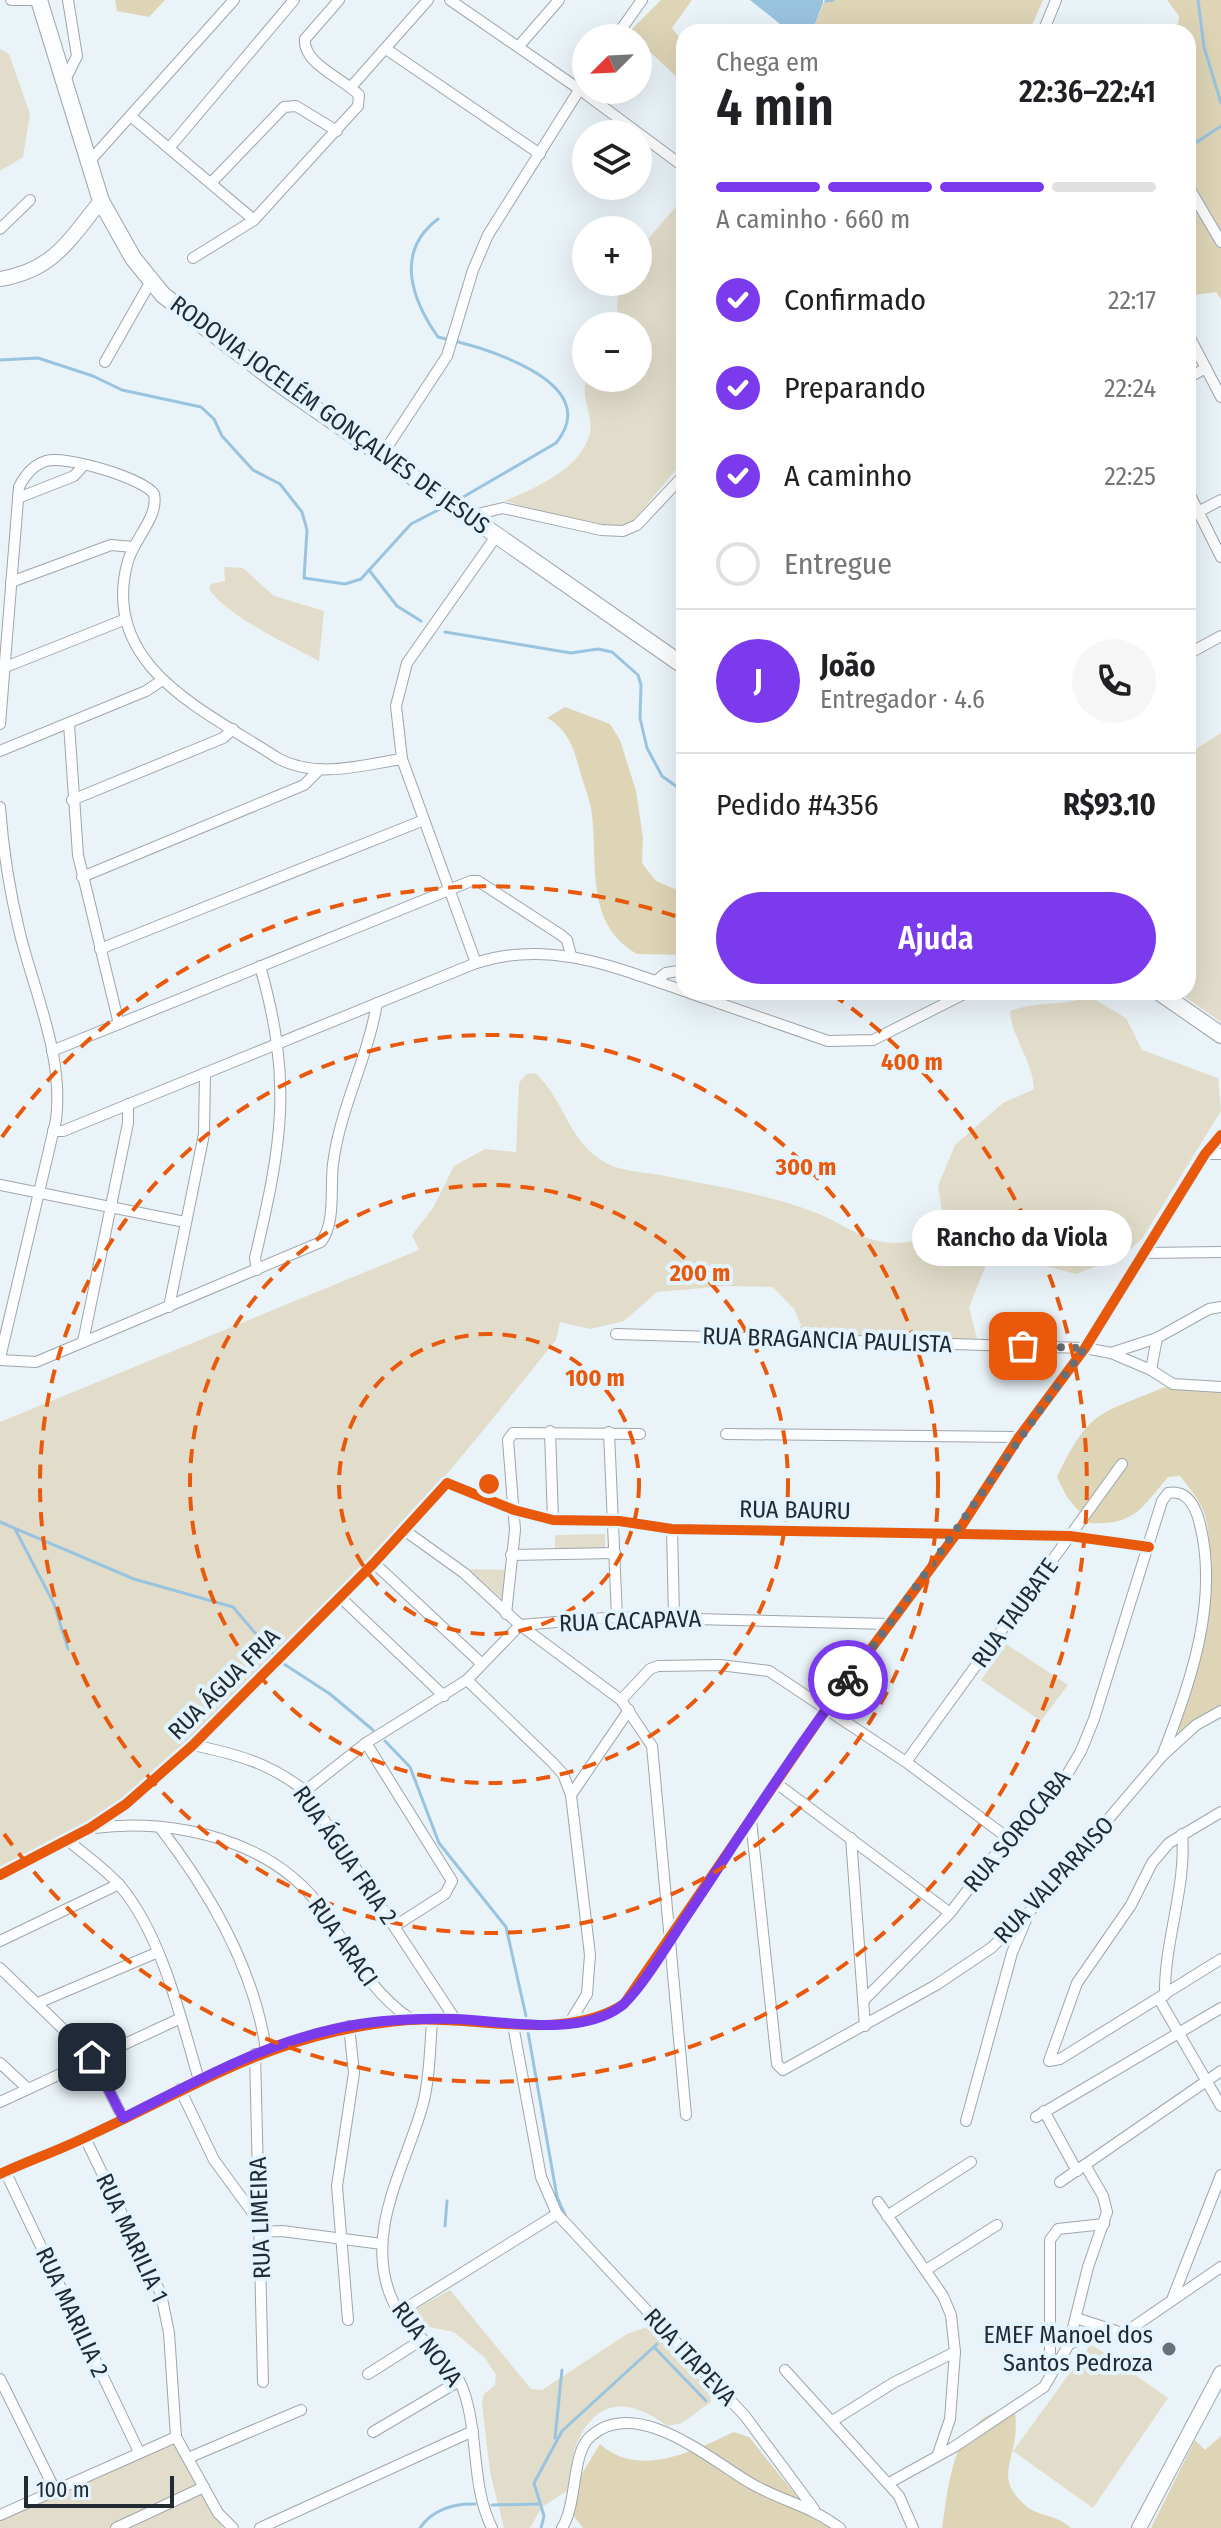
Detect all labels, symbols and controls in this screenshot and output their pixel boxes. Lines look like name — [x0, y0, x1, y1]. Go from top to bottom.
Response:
north arrow — [572, 24, 652, 104]
map controls — [572, 24, 652, 392]
text: Chega em — [716, 47, 819, 78]
text: 22:36–22:41 — [1019, 74, 1156, 110]
text: 4 min — [716, 76, 834, 139]
button: layers — [572, 120, 652, 200]
text: A caminho · 660 m — [716, 204, 910, 235]
button: + — [572, 216, 652, 296]
icon: check — [716, 278, 760, 322]
text: Confirmado — [784, 282, 926, 318]
text: 22:17 — [1108, 285, 1156, 316]
street label: RODOVIA JOCELÉM GONÇALVES DE JESUS — [165, 289, 496, 540]
button: − — [572, 312, 652, 392]
icon: check — [716, 366, 760, 410]
text: Preparando — [784, 370, 926, 406]
text: 22:24 — [1104, 373, 1156, 404]
icon: check — [716, 454, 760, 498]
text: A caminho — [784, 458, 912, 494]
text: 22:25 — [1104, 461, 1156, 492]
text: Entregue — [784, 546, 892, 582]
button: phone — [1072, 639, 1156, 723]
text: João — [820, 648, 875, 684]
text: J — [754, 663, 762, 699]
text: Entregador · 4.6 — [820, 684, 985, 715]
text: Pedido #4356 — [716, 787, 879, 823]
text: R$93.10 — [1063, 787, 1156, 823]
button: Ajuda — [716, 892, 1156, 984]
text: 400 m — [881, 1048, 943, 1076]
text: 300 m — [775, 1153, 836, 1181]
callout: Rancho da Viola — [913, 1210, 1133, 1266]
text: Rancho da Viola — [936, 1222, 1108, 1253]
text: 200 m — [669, 1259, 730, 1287]
pin — [989, 1312, 1057, 1380]
street label: RUA BRAGANCIA PAULISTA — [702, 1322, 953, 1358]
icon: bag — [1001, 1324, 1045, 1368]
text: 100 m — [565, 1364, 625, 1392]
centre of rings — [475, 1470, 503, 1498]
street label: RUA BAURU — [739, 1495, 851, 1525]
street label: RUA TAUBATE — [966, 1553, 1064, 1673]
street label: RUA CACAPAVA — [558, 1605, 702, 1637]
street label: RUA ÁGUA FRIA — [162, 1622, 286, 1745]
courier — [808, 1640, 888, 1720]
icon: bike — [826, 1658, 870, 1702]
street label: RUA SOROCABA — [958, 1764, 1076, 1898]
street label: RUA ÁGUA FRIA 2 — [287, 1780, 404, 1929]
street label: RUA VALPARAISO — [988, 1811, 1120, 1949]
street label: RUA ARACI — [302, 1892, 384, 1992]
pin — [58, 2023, 126, 2091]
icon: home — [70, 2035, 114, 2079]
street label: RUA LIMEIRA — [244, 2156, 276, 2280]
street label: RUA MARILIA 1 — [90, 2169, 174, 2307]
street label: RUA MARILIA 2 — [30, 2243, 114, 2381]
street label: RUA NOVA — [386, 2296, 468, 2392]
street label: RUA ITAPEVA — [638, 2303, 742, 2412]
place label: EMEF Manoel dos Santos Pedroza — [984, 2321, 1153, 2377]
marker: EMEF Manoel dos Santos Pedroza — [1160, 2340, 1178, 2358]
scale bar — [24, 2472, 174, 2508]
text: 100 m — [36, 2476, 90, 2503]

